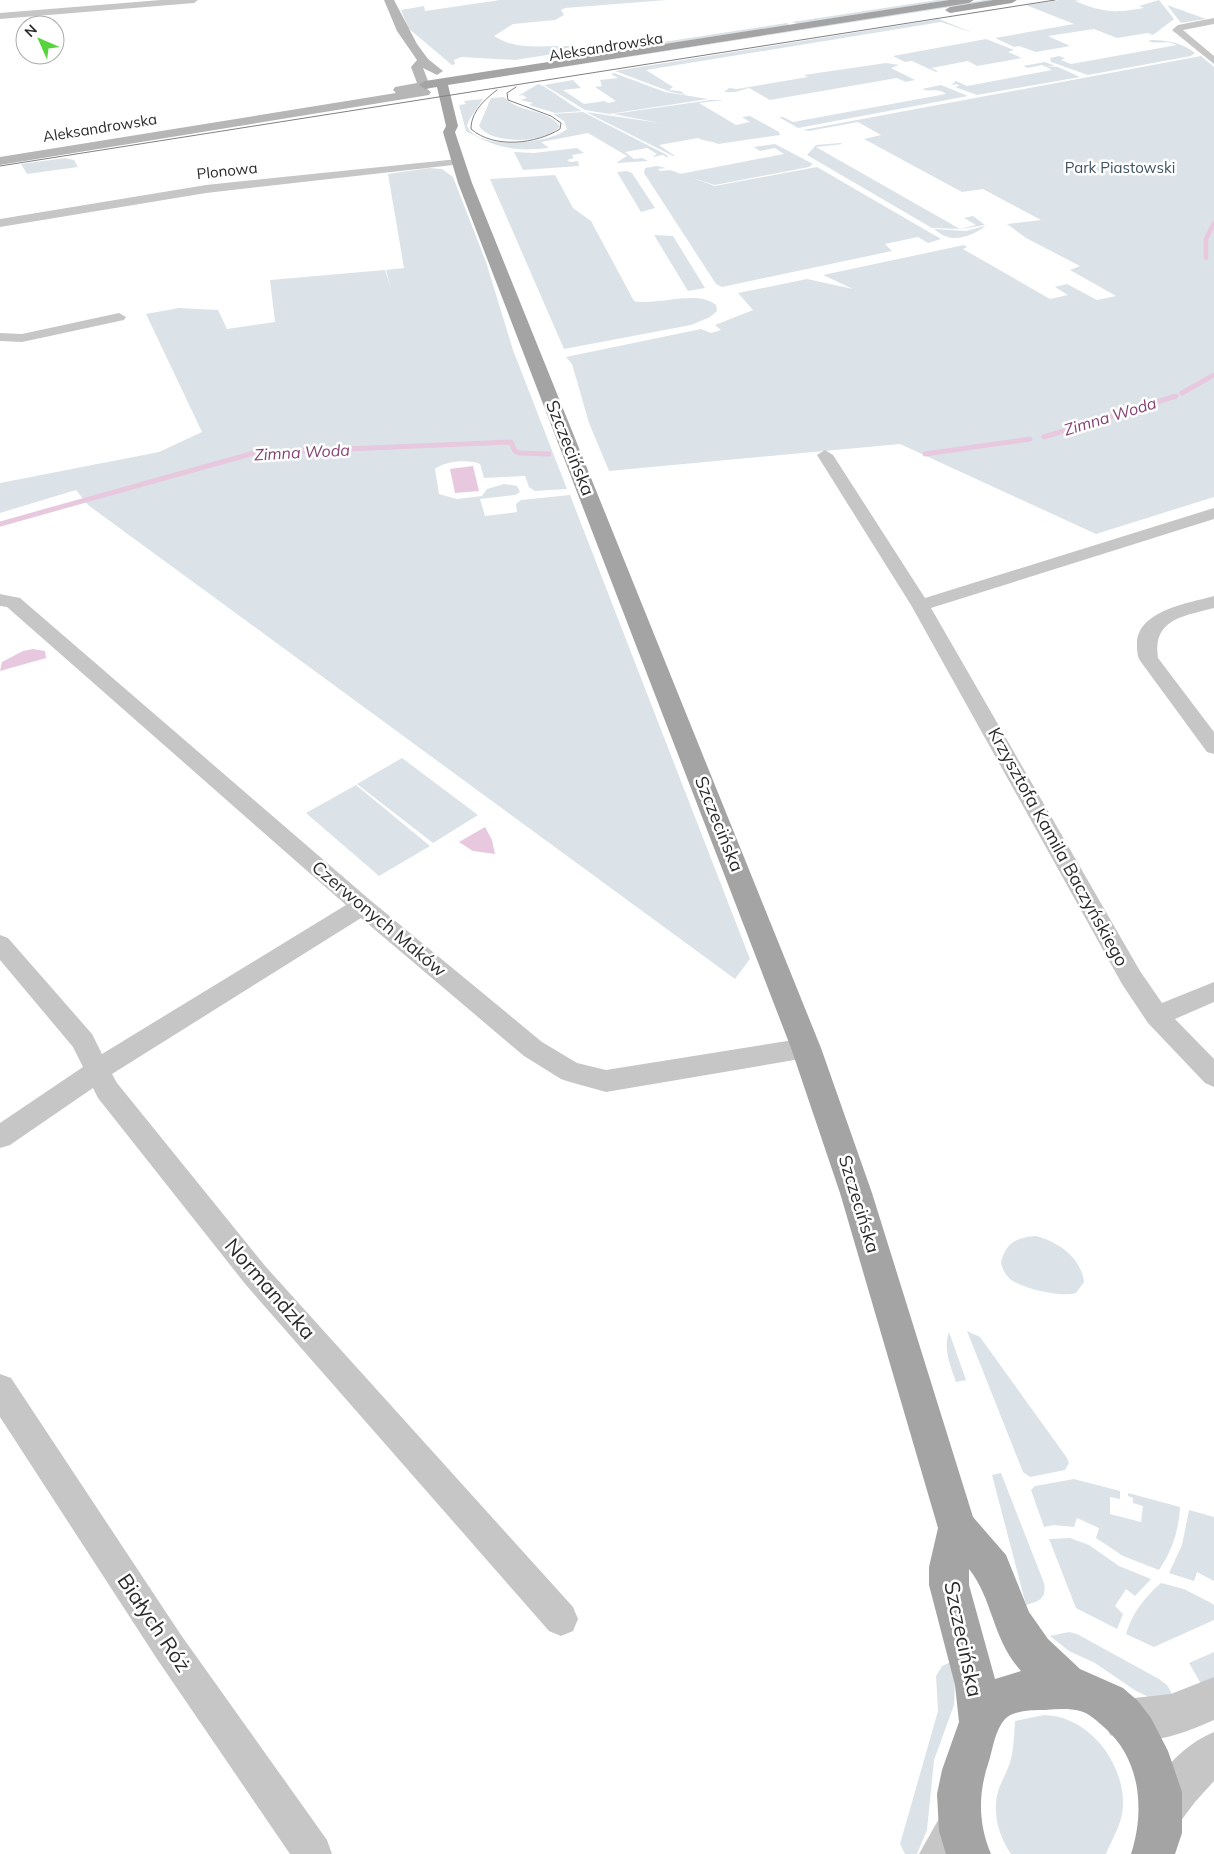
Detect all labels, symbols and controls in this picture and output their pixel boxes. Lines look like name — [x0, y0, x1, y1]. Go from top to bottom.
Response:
north arrow — [15, 15, 65, 65]
text: N — [21, 21, 41, 41]
street label: Aleksandrowska — [547, 28, 664, 65]
street label: Aleksandrowska — [41, 109, 158, 146]
street label: Plonowa — [196, 158, 258, 183]
park label: Park Piastowski — [1065, 158, 1175, 177]
water label: Zimna Woda — [1061, 392, 1159, 440]
street label: Szczecińska — [541, 397, 600, 499]
water label: Zimna Woda — [254, 439, 351, 464]
street label: Krzysztofa Kamila Baczyńskiego — [983, 723, 1134, 970]
street label: Szczecińska — [690, 773, 749, 875]
street label: Czerwonych Maków — [307, 856, 452, 982]
street label: Szczecińska — [834, 1152, 885, 1255]
street label: Normandzka — [220, 1232, 322, 1344]
street label: Białych Róż — [112, 1568, 197, 1677]
street label: Szczecińska — [939, 1579, 989, 1699]

